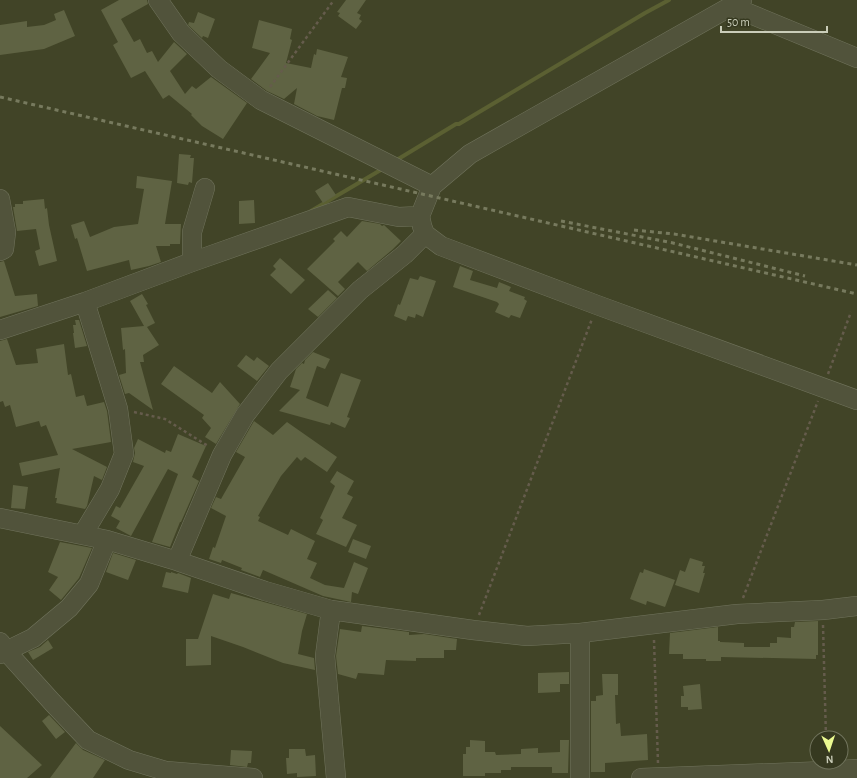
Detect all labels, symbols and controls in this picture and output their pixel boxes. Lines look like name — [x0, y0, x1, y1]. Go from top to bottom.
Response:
scale bar — [721, 8, 827, 34]
text: 50 m — [727, 16, 750, 28]
north arrow — [809, 730, 849, 770]
text: N — [825, 754, 834, 765]

